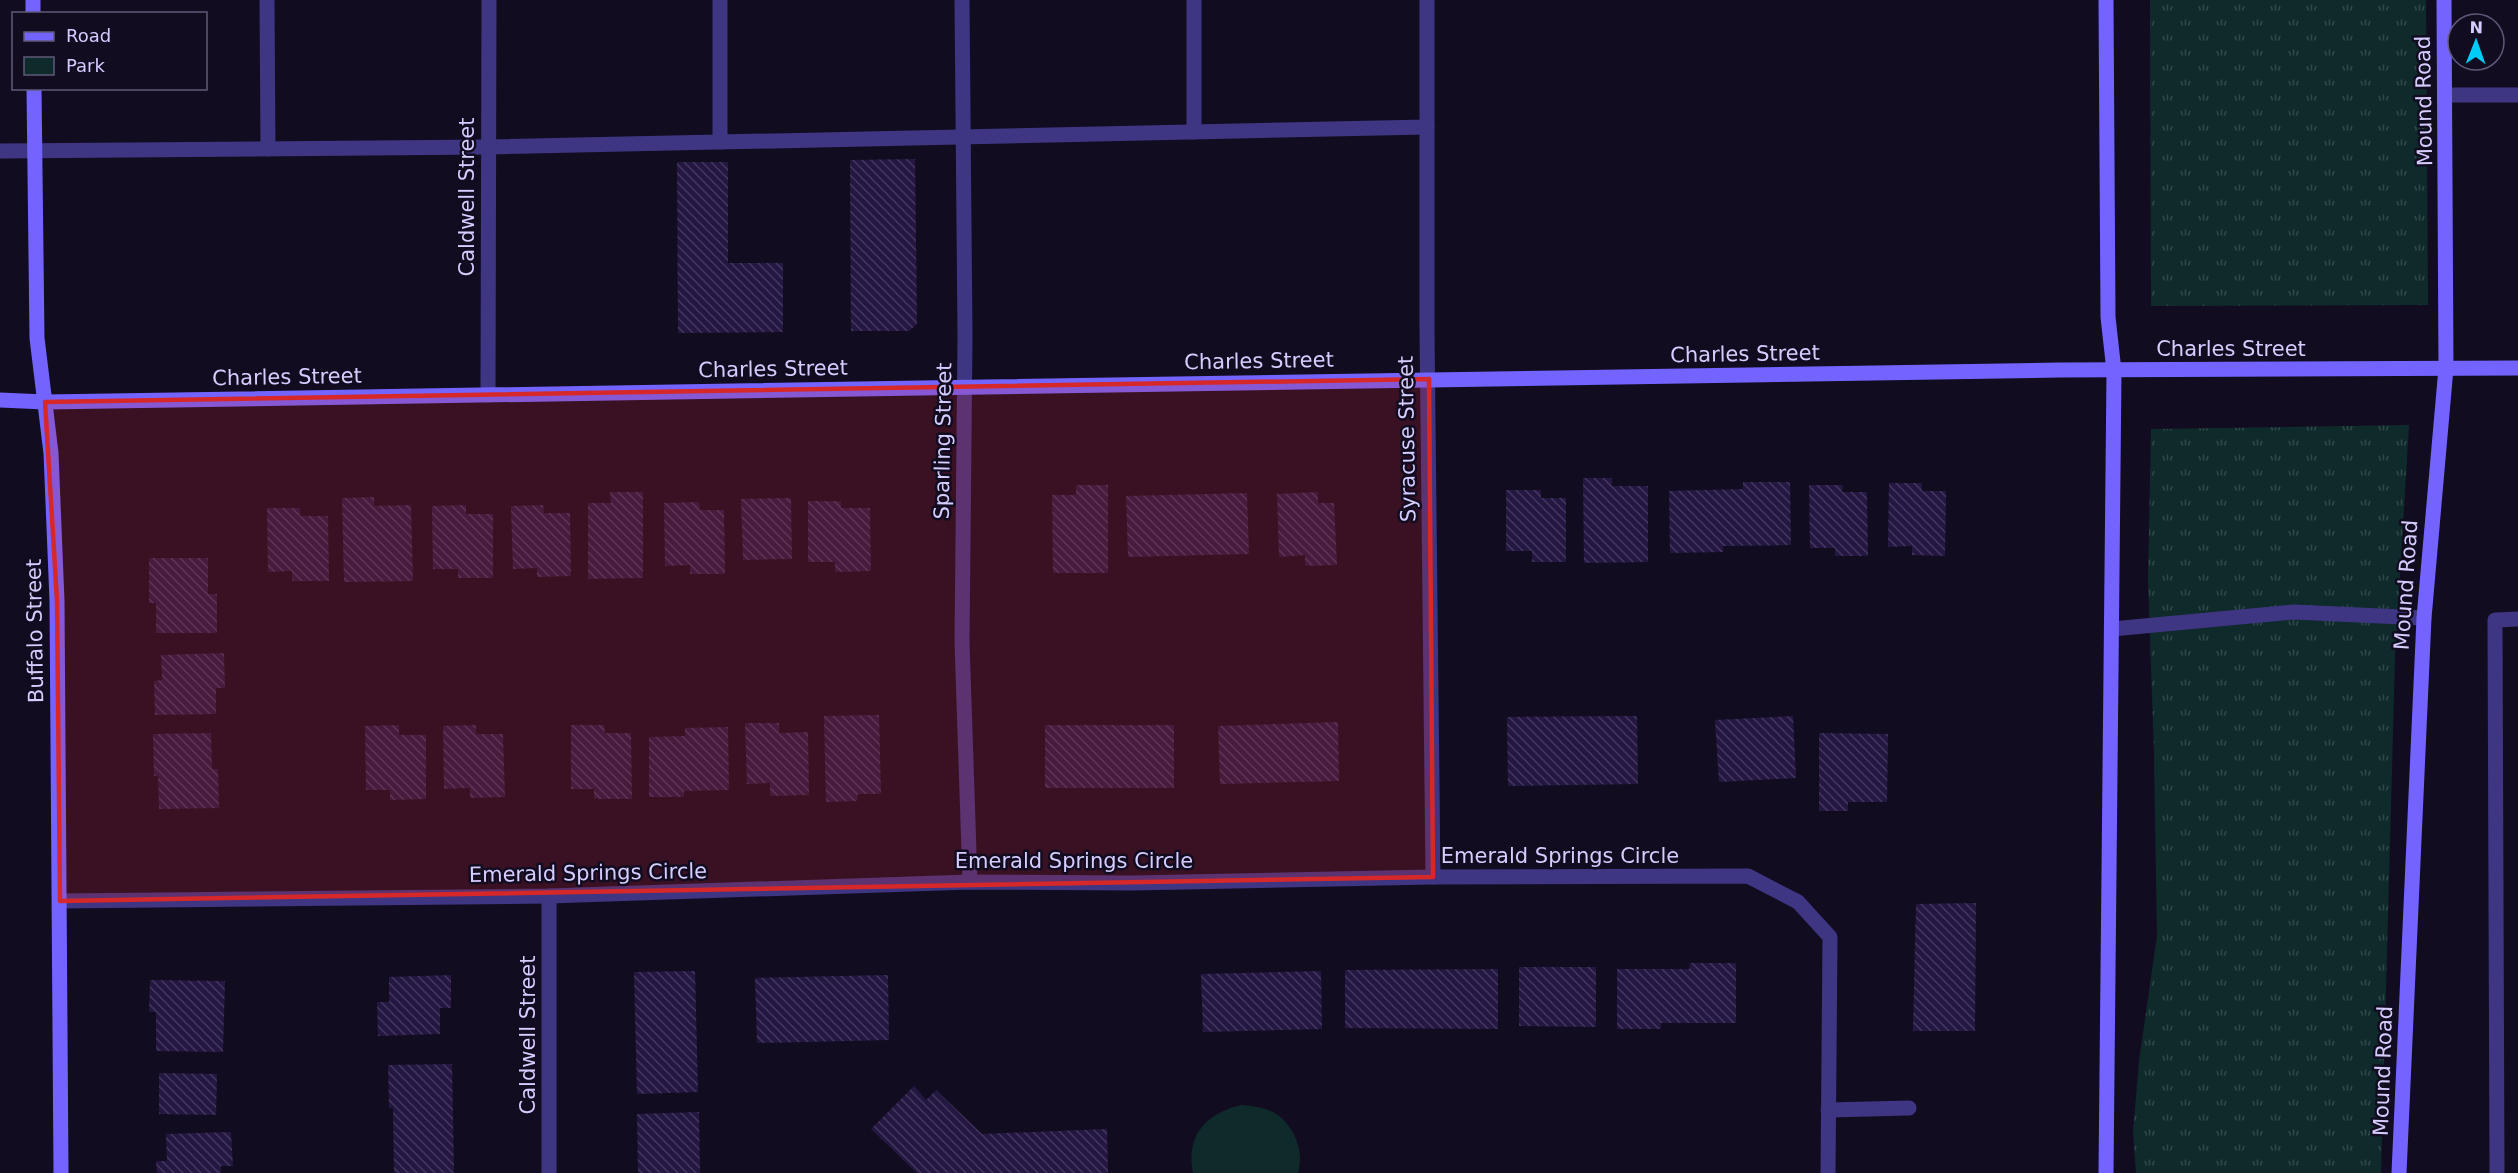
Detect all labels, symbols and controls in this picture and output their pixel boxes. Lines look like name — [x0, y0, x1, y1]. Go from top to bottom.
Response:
legend — [12, 12, 207, 90]
north arrow — [2446, 12, 2506, 72]
text: N — [2469, 18, 2483, 37]
text: Road — [66, 25, 111, 46]
street label: Mound Road — [2411, 36, 2437, 166]
text: Park — [66, 55, 105, 76]
street label: Caldwell Street — [455, 118, 479, 276]
street label: Charles Street — [2156, 337, 2306, 361]
street label: Charles Street — [1670, 341, 1820, 367]
street label: Charles Street — [1184, 348, 1334, 374]
street label: Charles Street — [698, 356, 848, 382]
street label: Syracuse Street — [1394, 356, 1420, 522]
street label: Sparling Street — [930, 362, 956, 520]
street label: Charles Street — [212, 364, 362, 390]
street label: Mound Road — [2389, 519, 2423, 651]
street label: Buffalo Street — [22, 559, 48, 703]
street label: Emerald Springs Circle — [1441, 844, 1679, 868]
street label: Emerald Springs Circle — [955, 849, 1193, 873]
street label: Emerald Springs Circle — [469, 859, 707, 887]
street label: Caldwell Street — [516, 956, 540, 1114]
street label: Mound Road — [2369, 1005, 2397, 1137]

